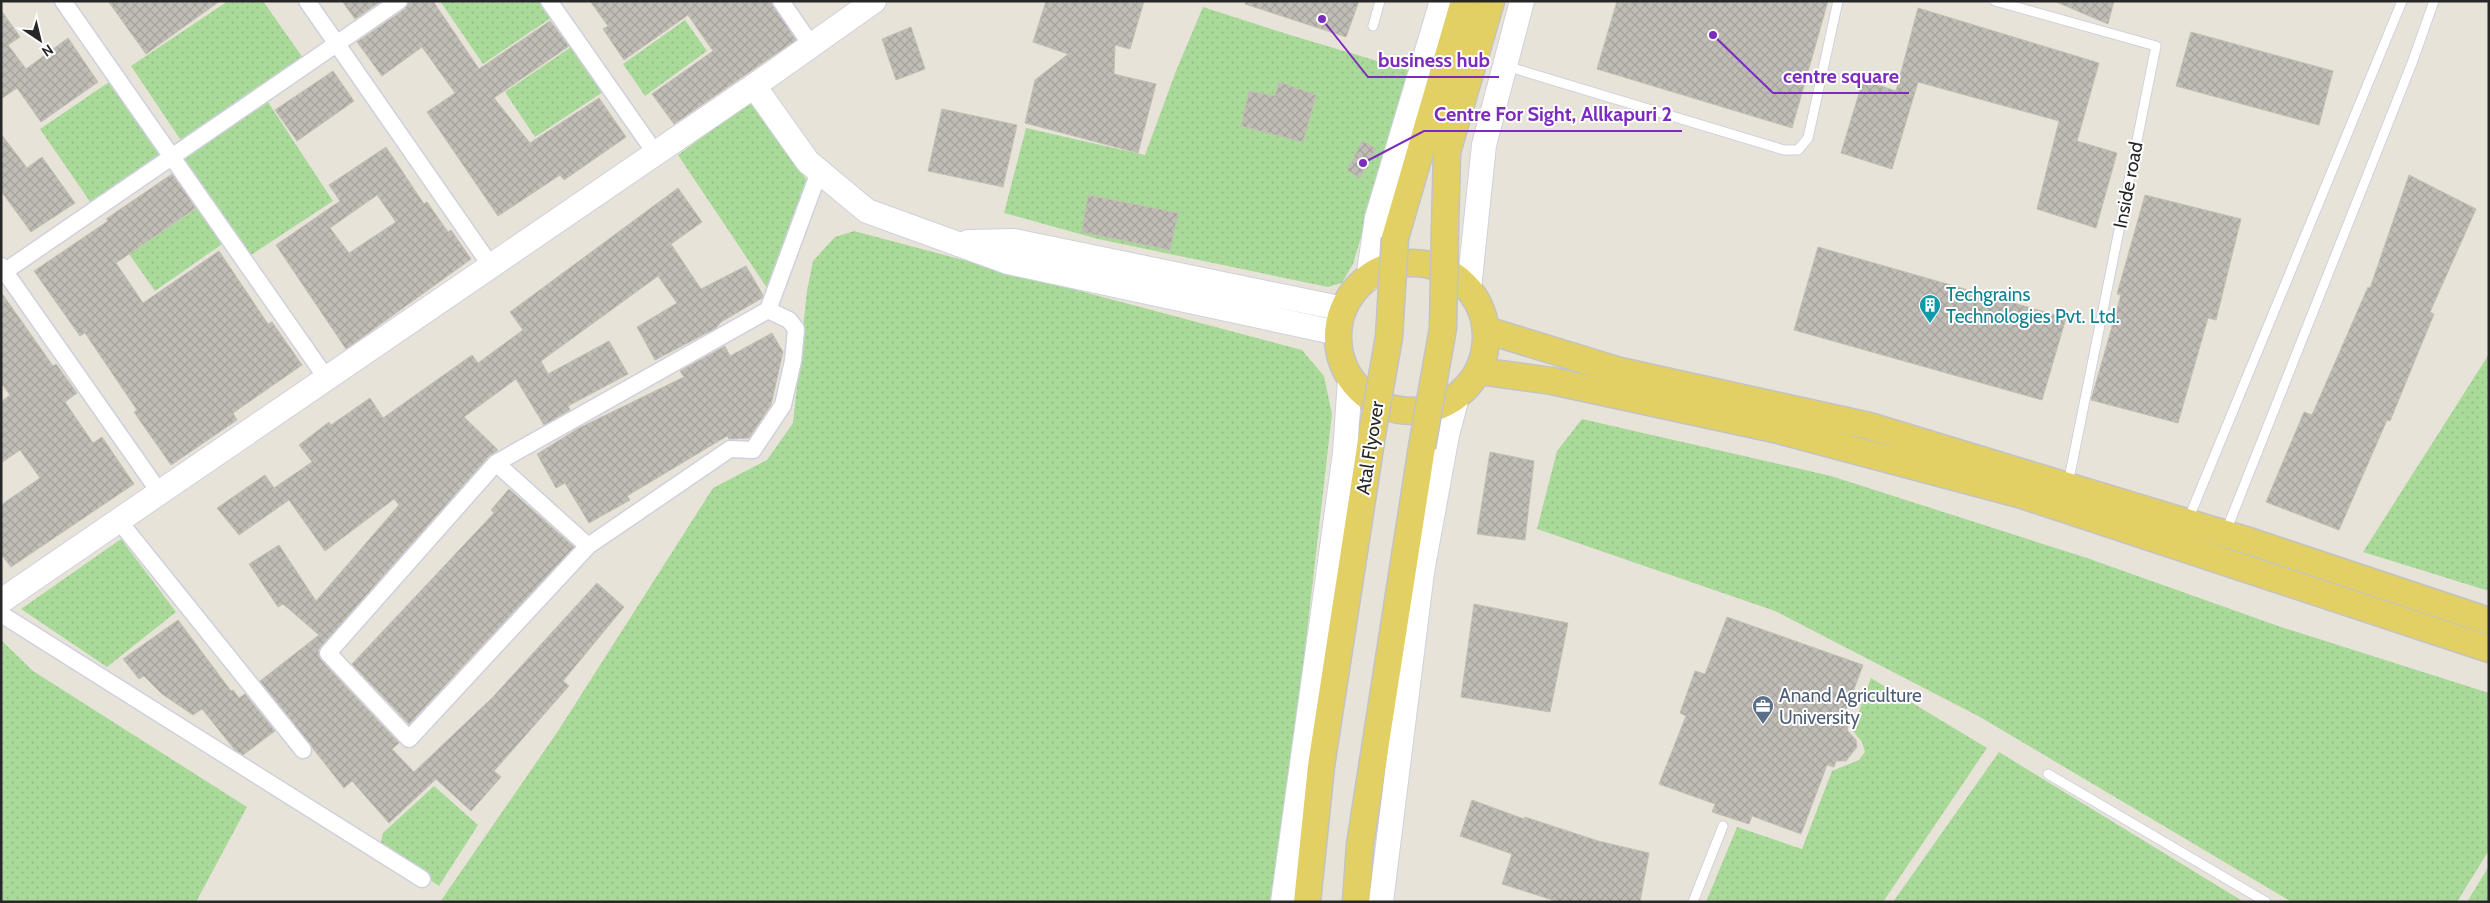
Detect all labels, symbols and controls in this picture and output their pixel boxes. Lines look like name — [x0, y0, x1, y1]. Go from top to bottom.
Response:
north arrow — [15, 15, 65, 65]
text: N — [38, 40, 57, 61]
callout: business hub — [1368, 42, 1499, 77]
text: business hub — [1378, 48, 1490, 72]
callout: centre square — [1773, 58, 1909, 93]
text: centre square — [1783, 64, 1899, 88]
callout: Centre For Sight, Allkapuri 2 — [1424, 96, 1682, 131]
text: Centre For Sight, Allkapuri 2 — [1434, 102, 1672, 126]
street label: Inside road — [2108, 140, 2148, 230]
place label: Techgrains Technologies Pvt. Ltd. — [1946, 283, 2120, 328]
building icon: Techgrains Technologies Pvt. Ltd. — [1918, 293, 1942, 324]
street label: Atal Flyover — [1351, 400, 1389, 496]
place label: Anand Agriculture University — [1779, 684, 1922, 729]
office icon: Anand Agriculture University — [1751, 694, 1775, 725]

